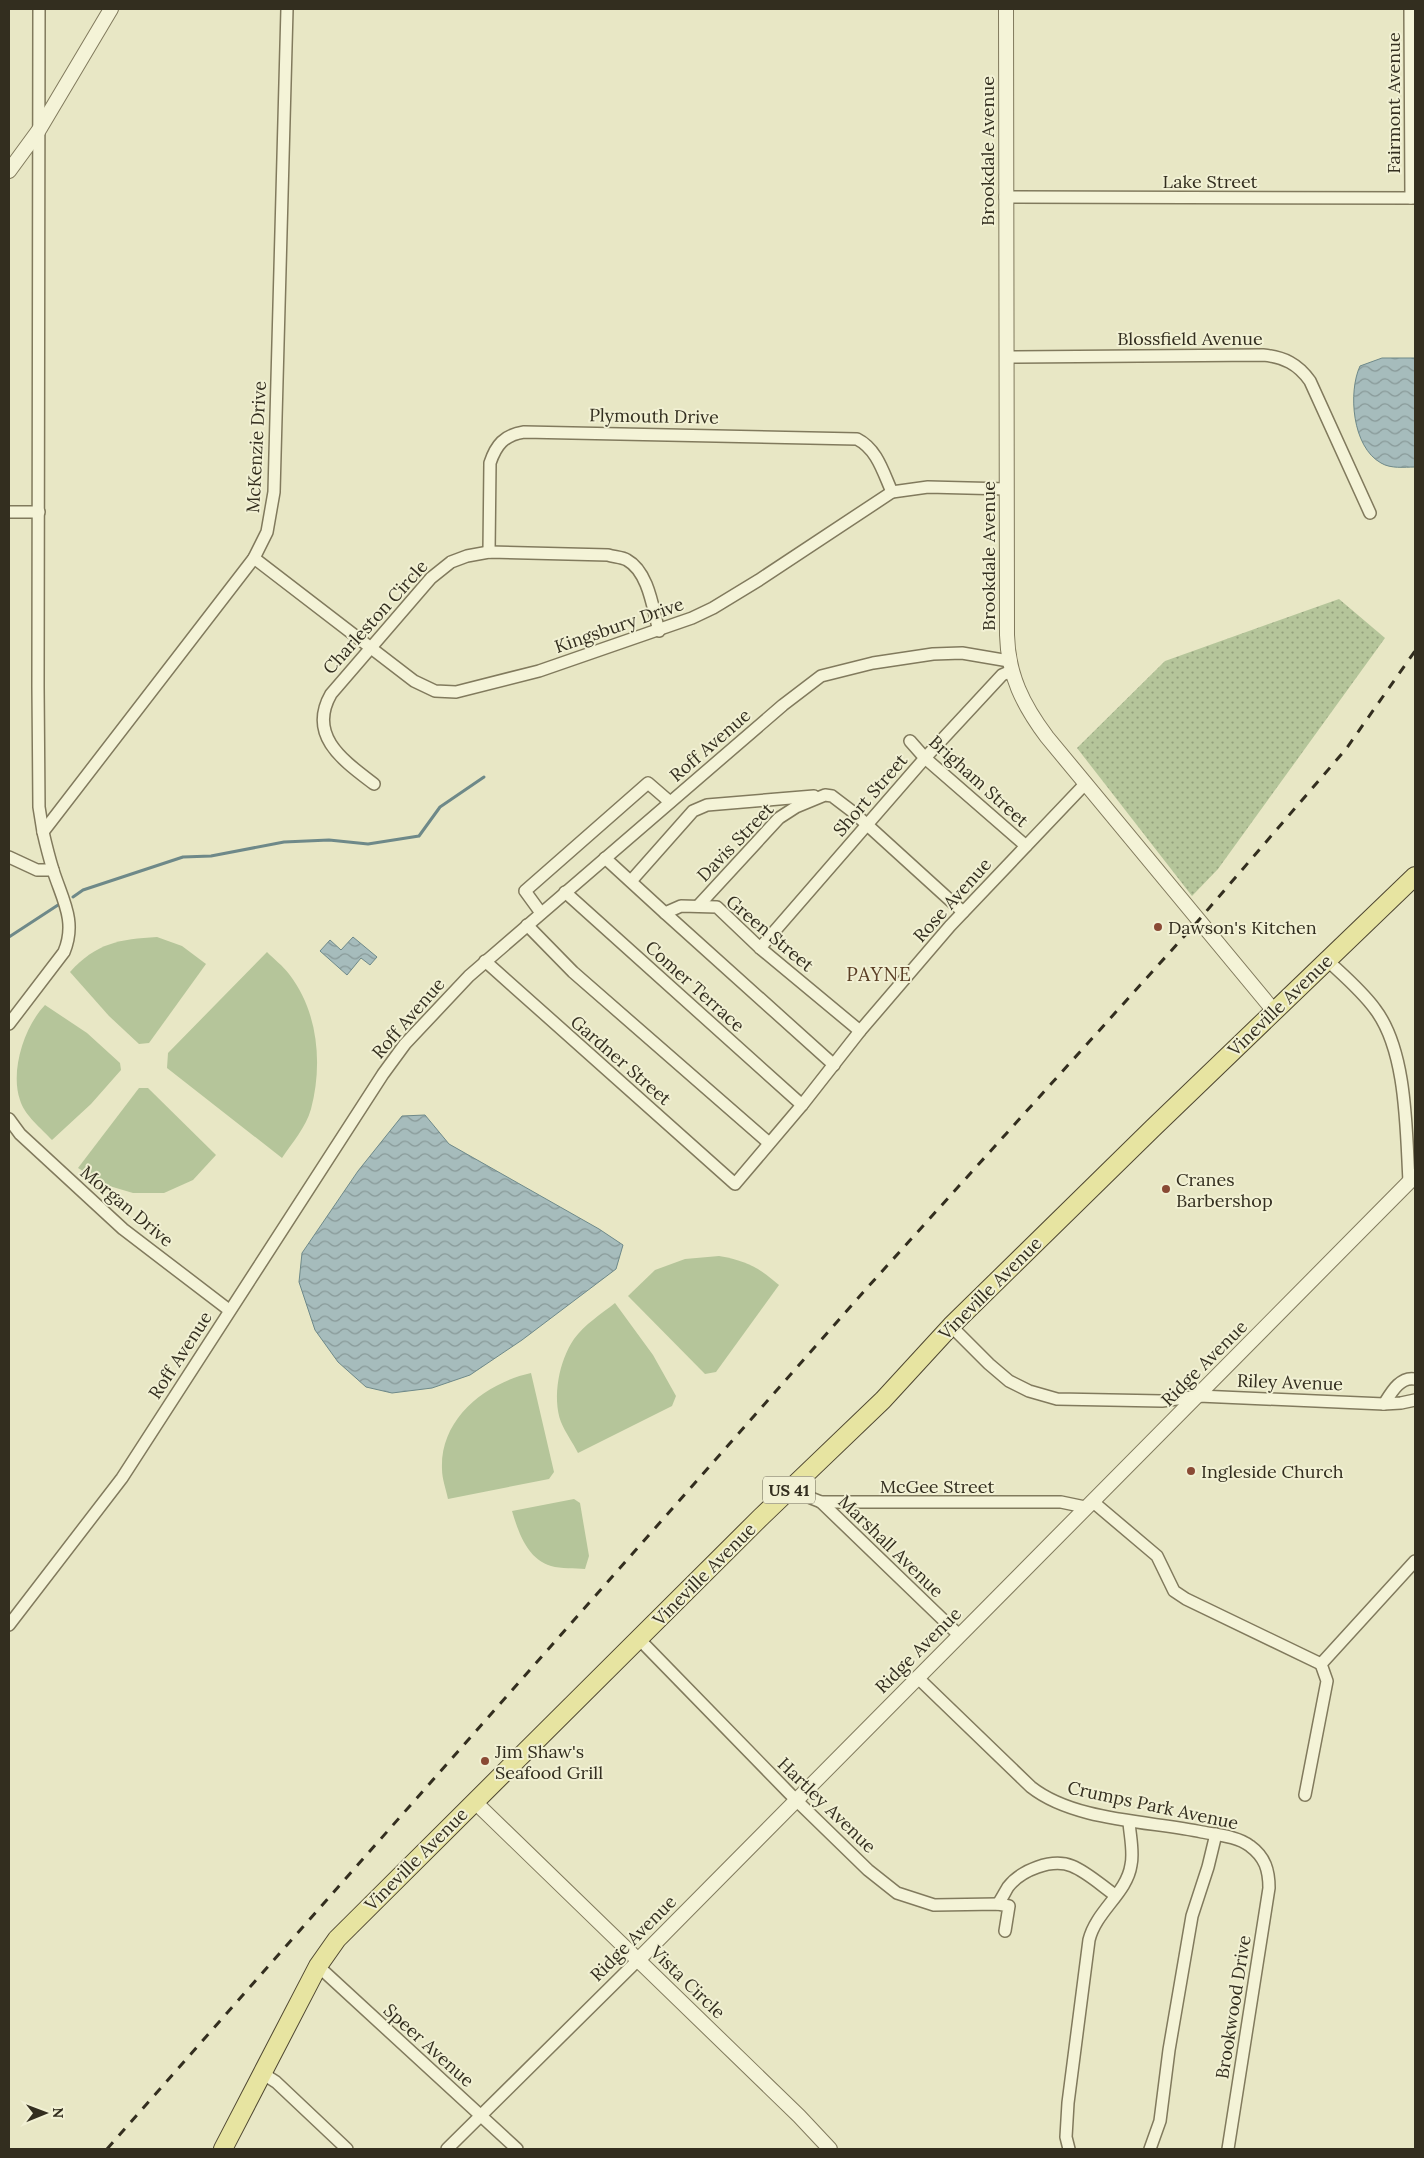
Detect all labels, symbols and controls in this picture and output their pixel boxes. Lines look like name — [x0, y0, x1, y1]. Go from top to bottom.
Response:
street label: Fairmont Avenue — [1382, 32, 1405, 174]
street label: Brookdale Avenue — [976, 76, 999, 226]
street label: Lake Street — [1162, 170, 1258, 193]
street label: Blossfield Avenue — [1117, 327, 1263, 350]
street label: McKenzie Drive — [241, 380, 271, 514]
street label: Plymouth Drive — [589, 403, 719, 429]
street label: Brookdale Avenue — [977, 481, 1000, 631]
street label: Charleston Circle — [318, 555, 433, 679]
street label: Kingsbury Drive — [551, 592, 687, 658]
street label: Roff Avenue — [665, 703, 755, 786]
street label: Brigham Street — [924, 730, 1034, 832]
street label: Short Street — [828, 749, 912, 841]
street label: Davis Street — [692, 798, 778, 886]
street label: Rose Avenue — [908, 853, 996, 947]
street label: Green Street — [721, 890, 819, 976]
place label: Dawson's Kitchen — [1168, 916, 1317, 939]
marker: Dawson's Kitchen — [1152, 921, 1164, 933]
street label: Comer Terrace — [641, 935, 750, 1037]
street label: Vineville Avenue — [1222, 949, 1337, 1061]
district label: PAYNE — [846, 962, 912, 986]
street label: Roff Avenue — [367, 973, 450, 1063]
street label: Gardner Street — [566, 1010, 676, 1110]
street label: Morgan Drive — [76, 1160, 178, 1252]
place label: Cranes Barbershop — [1176, 1168, 1273, 1212]
marker: Cranes Barbershop — [1160, 1183, 1172, 1195]
street label: Vineville Avenue — [933, 1231, 1047, 1345]
street label: Roff Avenue — [143, 1307, 217, 1403]
street label: Ridge Avenue — [1156, 1315, 1252, 1411]
street label: Riley Avenue — [1236, 1369, 1344, 1395]
place label: Ingleside Church — [1201, 1460, 1344, 1483]
marker: Ingleside Church — [1185, 1465, 1197, 1477]
street label: McGee Street — [880, 1475, 994, 1498]
road number: US 41 — [763, 1476, 815, 1504]
street label: Marshall Avenue — [834, 1490, 949, 1602]
street label: Vineville Avenue — [647, 1517, 761, 1631]
street label: Ridge Avenue — [870, 1602, 966, 1698]
place label: Jim Shaw's Seafood Grill — [494, 1740, 603, 1784]
street label: Hartley Avenue — [773, 1752, 881, 1858]
marker: Jim Shaw's Seafood Grill — [479, 1755, 491, 1767]
street label: Crumps Park Avenue — [1065, 1776, 1241, 1834]
street label: Vineville Avenue — [359, 1802, 473, 1916]
street label: Ridge Avenue — [585, 1890, 681, 1986]
street label: Brookwood Drive — [1210, 1933, 1256, 2081]
street label: Vista Circle — [645, 1940, 730, 2024]
street label: Speer Avenue — [379, 1998, 479, 2092]
north arrow — [20, 2088, 70, 2138]
text: N — [49, 2107, 67, 2119]

